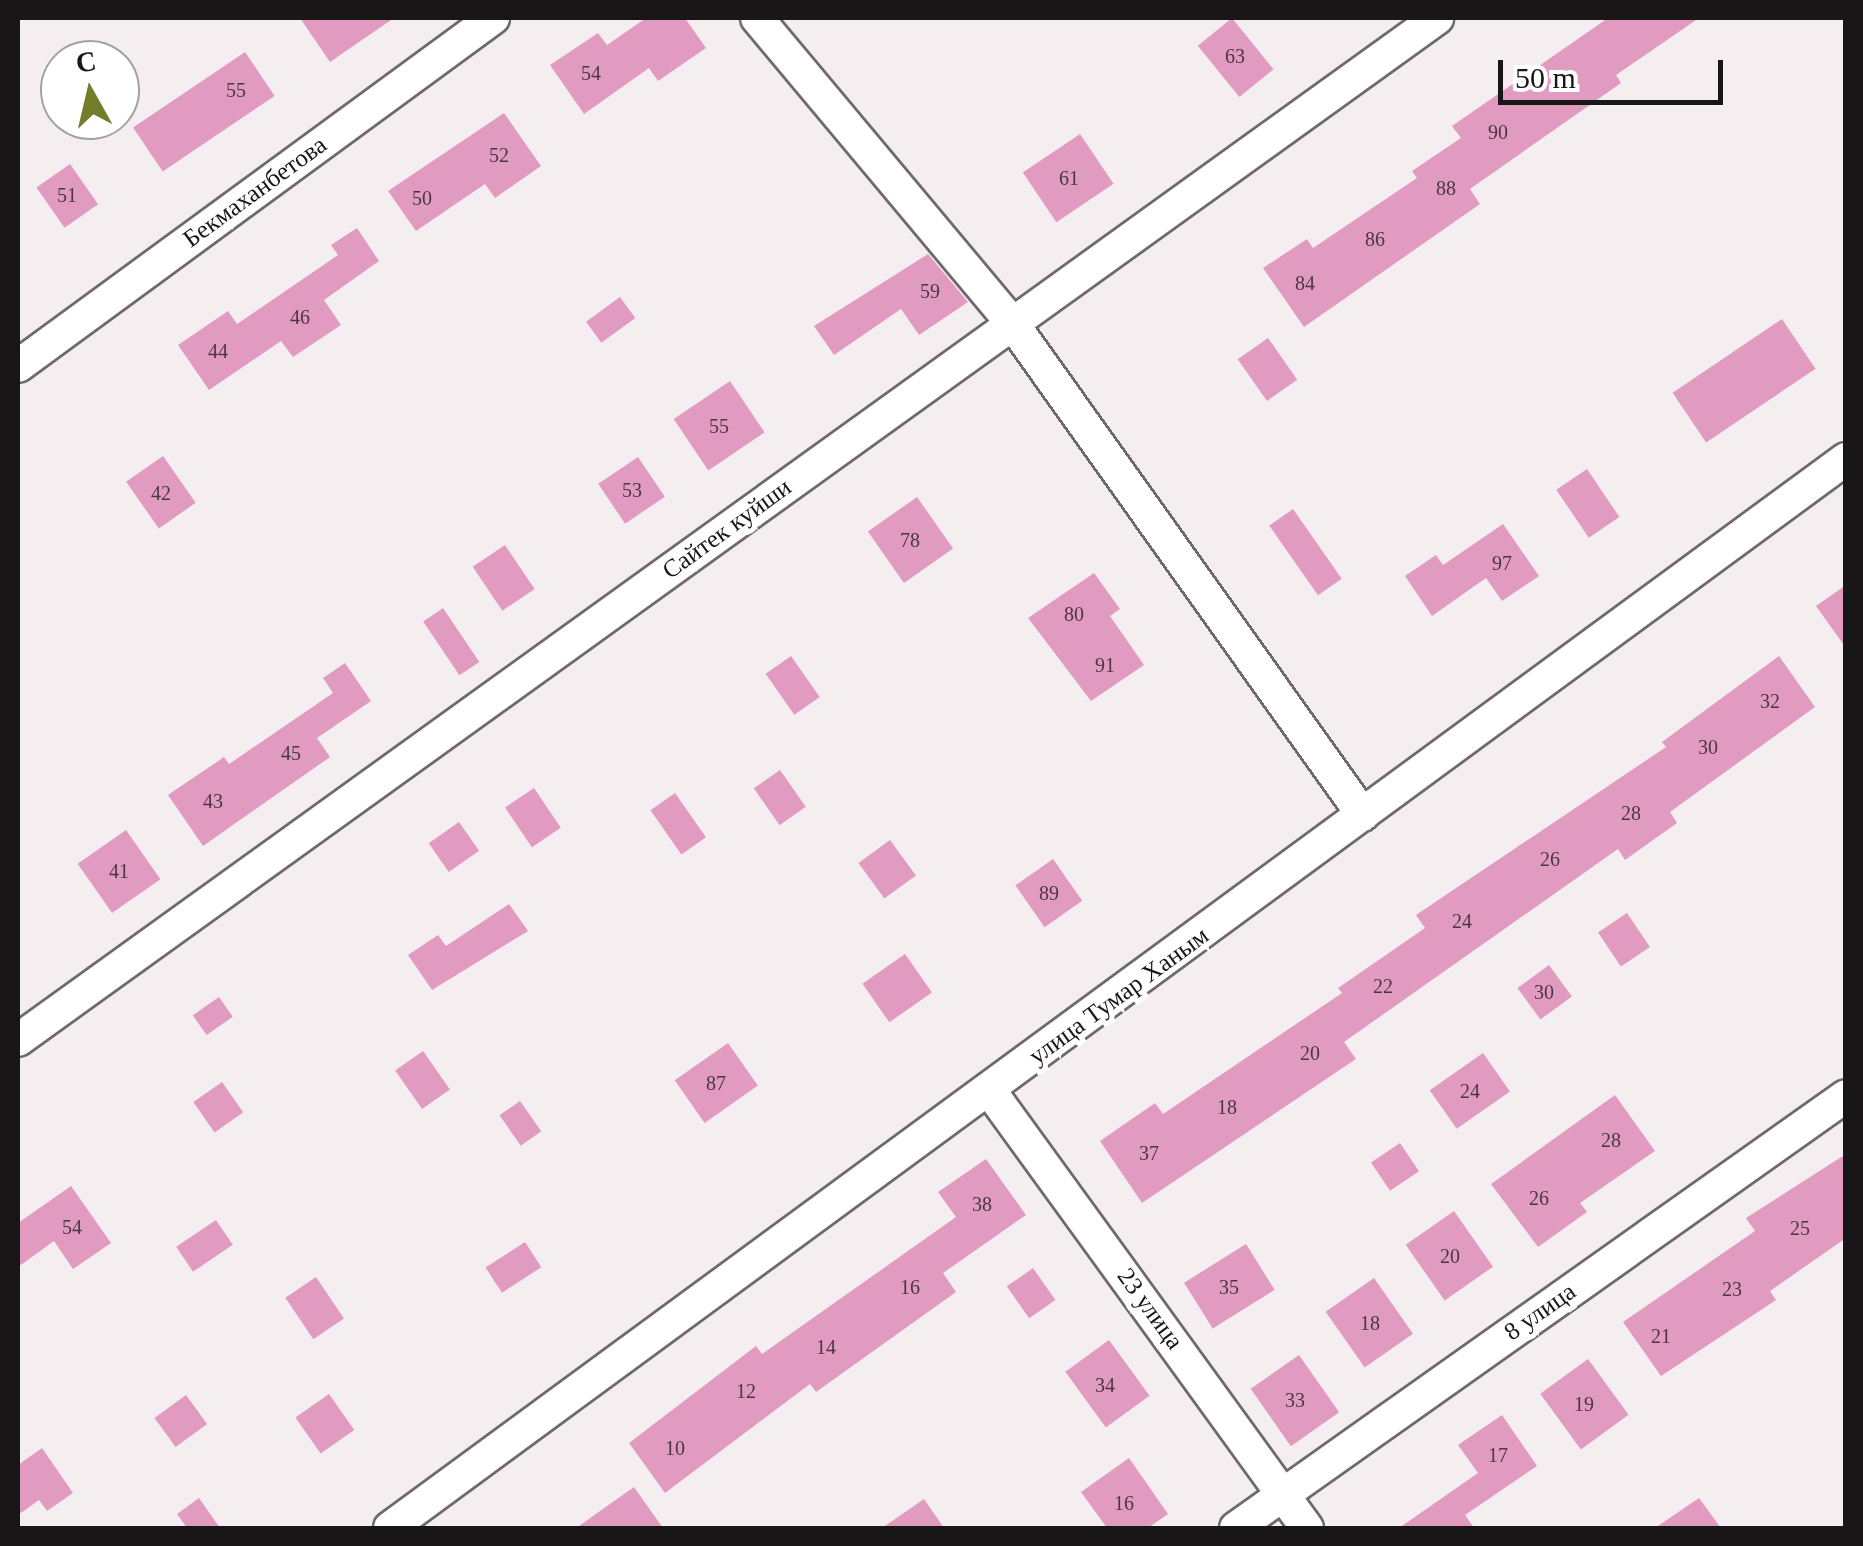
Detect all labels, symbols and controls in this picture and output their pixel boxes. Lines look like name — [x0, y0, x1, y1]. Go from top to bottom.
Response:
north arrow — [40, 40, 140, 140]
scale bar — [1503, 40, 1728, 102]
house number: 63 — [1225, 44, 1245, 68]
text: С — [74, 45, 98, 79]
house number: 54 — [581, 61, 601, 85]
text: 50 m — [1515, 61, 1576, 94]
house number: 55 — [226, 78, 246, 102]
house number: 90 — [1488, 120, 1508, 144]
street label: Бекмаханбетова — [177, 130, 333, 254]
house number: 52 — [489, 143, 509, 167]
house number: 61 — [1059, 166, 1079, 190]
house number: 88 — [1436, 176, 1456, 200]
house number: 51 — [57, 183, 77, 207]
house number: 50 — [412, 186, 432, 210]
house number: 86 — [1365, 227, 1385, 251]
house number: 84 — [1295, 271, 1315, 295]
house number: 59 — [920, 279, 940, 303]
house number: 46 — [290, 305, 310, 329]
house number: 44 — [208, 339, 228, 363]
house number: 55 — [709, 414, 729, 438]
street label: Сайтек куйши — [657, 472, 797, 586]
house number: 53 — [622, 478, 642, 502]
house number: 42 — [151, 481, 171, 505]
house number: 78 — [900, 528, 920, 552]
house number: 97 — [1492, 551, 1512, 575]
house number: 80 — [1064, 602, 1084, 626]
house number: 91 — [1095, 653, 1115, 677]
house number: 32 — [1760, 689, 1780, 713]
house number: 30 — [1698, 735, 1718, 759]
house number: 45 — [281, 741, 301, 765]
house number: 43 — [203, 789, 223, 813]
house number: 28 — [1621, 801, 1641, 825]
house number: 26 — [1540, 847, 1560, 871]
house number: 41 — [109, 859, 129, 883]
house number: 89 — [1039, 881, 1059, 905]
house number: 24 — [1452, 909, 1472, 933]
street label: улица Тумар Ханым — [1023, 921, 1215, 1071]
house number: 22 — [1373, 974, 1393, 998]
house number: 30 — [1534, 980, 1554, 1004]
house number: 20 — [1300, 1041, 1320, 1065]
house number: 87 — [706, 1071, 726, 1095]
house number: 24 — [1460, 1079, 1480, 1103]
house number: 18 — [1217, 1095, 1237, 1119]
house number: 28 — [1601, 1128, 1621, 1152]
house number: 37 — [1139, 1141, 1159, 1165]
house number: 26 — [1529, 1186, 1549, 1210]
house number: 38 — [972, 1192, 992, 1216]
house number: 54 — [62, 1215, 82, 1239]
house number: 25 — [1790, 1216, 1810, 1240]
house number: 20 — [1440, 1244, 1460, 1268]
street label: 23 улица — [1111, 1263, 1189, 1355]
house number: 16 — [900, 1275, 920, 1299]
house number: 35 — [1219, 1275, 1239, 1299]
street label: 8 улица — [1498, 1277, 1582, 1347]
house number: 23 — [1722, 1277, 1742, 1301]
house number: 18 — [1360, 1311, 1380, 1335]
house number: 21 — [1651, 1324, 1671, 1348]
house number: 14 — [816, 1335, 836, 1359]
house number: 34 — [1095, 1373, 1115, 1397]
house number: 12 — [736, 1379, 756, 1403]
house number: 33 — [1285, 1388, 1305, 1412]
house number: 19 — [1574, 1392, 1594, 1416]
house number: 10 — [665, 1436, 685, 1460]
house number: 17 — [1488, 1443, 1508, 1467]
house number: 16 — [1114, 1491, 1134, 1515]

